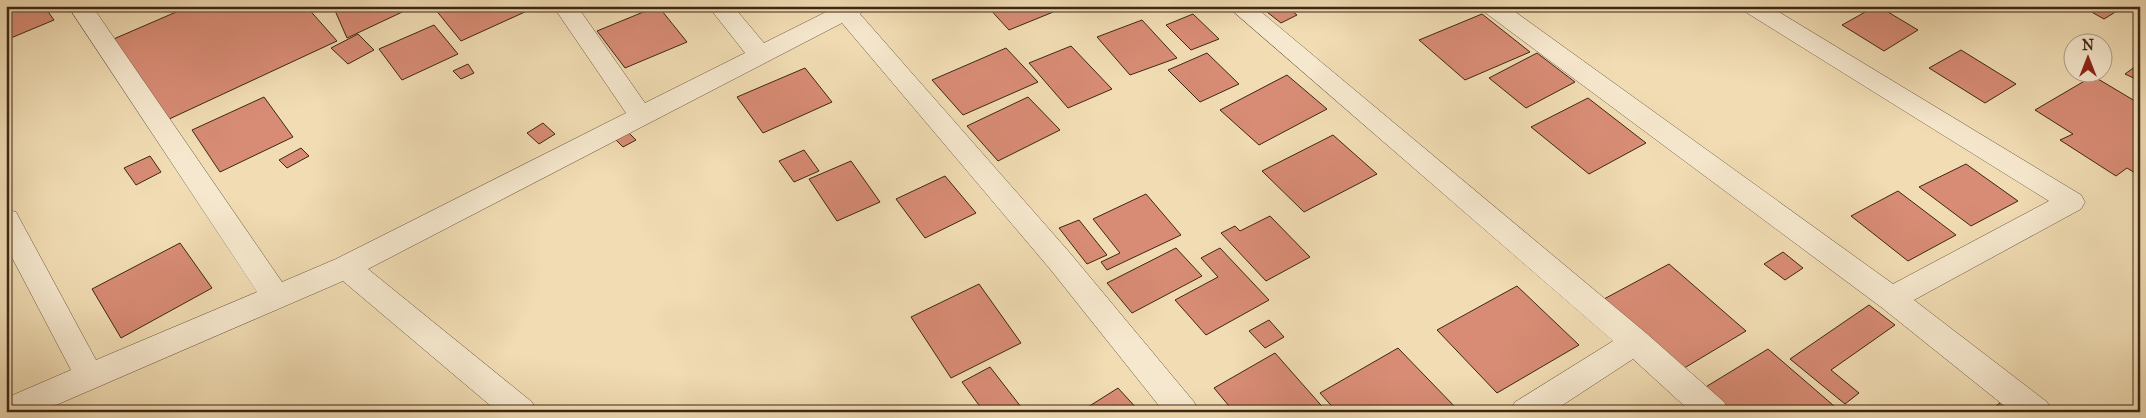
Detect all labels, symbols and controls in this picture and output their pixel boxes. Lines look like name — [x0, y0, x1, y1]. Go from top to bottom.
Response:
north arrow — [2064, 32, 2114, 82]
text: N — [2082, 37, 2094, 54]

